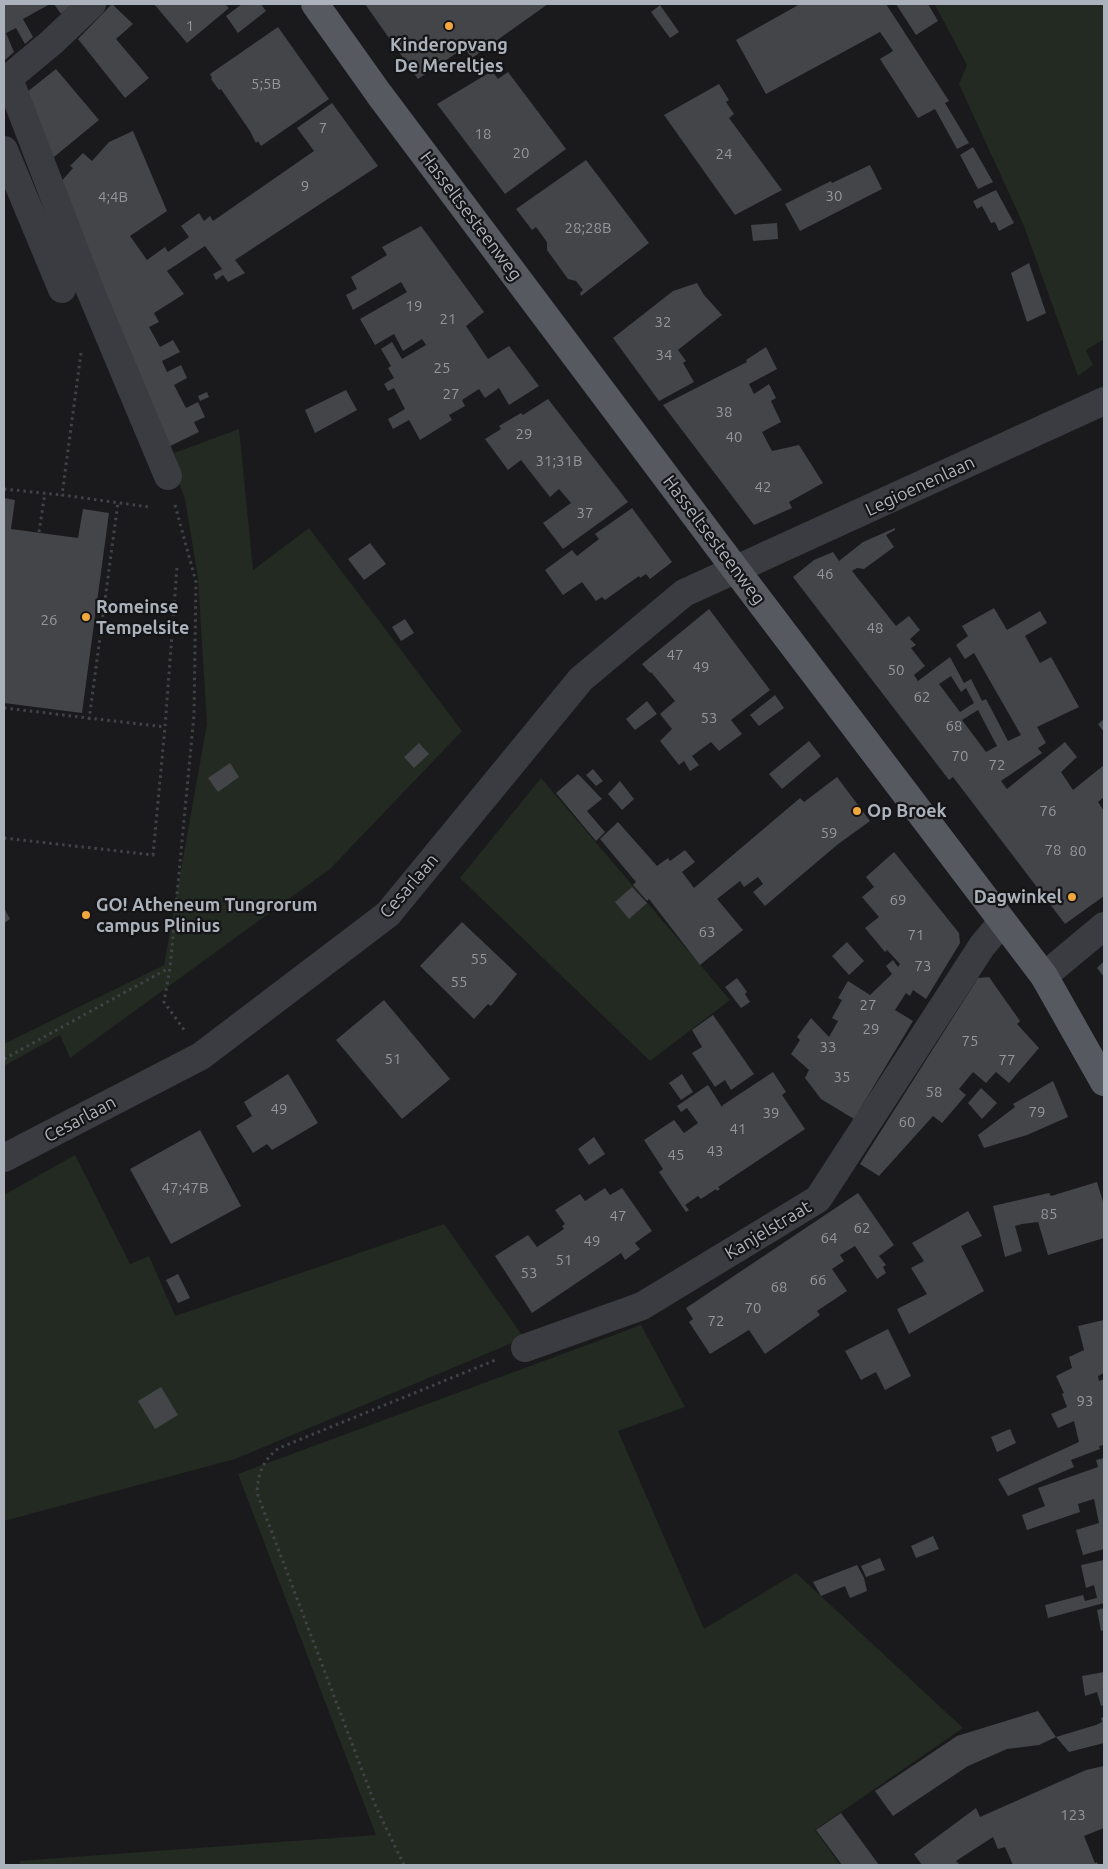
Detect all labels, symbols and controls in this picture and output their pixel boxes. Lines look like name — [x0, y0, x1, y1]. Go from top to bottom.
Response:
house number: 1 — [186, 17, 194, 35]
marker: Kinderopvang De Mereltjes — [443, 20, 455, 32]
place label: Kinderopvang De Mereltjes — [390, 34, 508, 76]
house number: 5;5B — [251, 75, 281, 93]
house number: 7 — [319, 119, 327, 137]
house number: 18 — [475, 125, 491, 143]
house number: 20 — [513, 144, 529, 162]
house number: 24 — [716, 145, 732, 163]
street label: Hasseltsesteenweg — [415, 147, 527, 285]
house number: 9 — [301, 177, 309, 195]
house number: 30 — [826, 187, 842, 205]
house number: 4;4B — [98, 188, 128, 206]
house number: 28;28B — [564, 219, 612, 237]
house number: 19 — [406, 297, 422, 315]
house number: 21 — [440, 310, 456, 328]
house number: 32 — [655, 313, 671, 331]
house number: 34 — [656, 346, 672, 364]
house number: 25 — [434, 359, 450, 377]
house number: 27 — [443, 385, 459, 403]
house number: 38 — [716, 403, 732, 421]
house number: 29 — [516, 425, 532, 443]
house number: 40 — [726, 428, 742, 446]
street label: Legioenenlaan — [862, 451, 978, 521]
house number: 31;31B — [535, 452, 583, 470]
street label: Hasseltsesteenweg — [658, 471, 770, 609]
house number: 42 — [755, 478, 771, 496]
house number: 37 — [577, 504, 593, 522]
house number: 46 — [817, 565, 833, 583]
place label: Romeinse Tempelsite — [96, 596, 189, 638]
house number: 26 — [41, 611, 57, 629]
marker: Romeinse Tempelsite — [80, 611, 92, 623]
house number: 48 — [867, 619, 883, 637]
house number: 47 — [667, 646, 683, 664]
house number: 49 — [693, 658, 709, 676]
house number: 50 — [888, 661, 904, 679]
house number: 62 — [914, 688, 930, 706]
house number: 53 — [701, 709, 717, 727]
house number: 68 — [946, 717, 962, 735]
house number: 70 — [952, 747, 968, 765]
house number: 72 — [989, 756, 1005, 774]
place label: Op Broek — [867, 800, 947, 822]
house number: 76 — [1040, 802, 1056, 820]
marker: Op Broek — [851, 805, 863, 817]
house number: 59 — [821, 824, 837, 842]
house number: 78 — [1045, 841, 1061, 859]
house number: 80 — [1070, 842, 1086, 860]
street label: Cesarlaan — [375, 849, 443, 923]
place label: Dagwinkel — [974, 886, 1062, 908]
house number: 69 — [890, 891, 906, 909]
marker: Dagwinkel — [1066, 891, 1078, 903]
place label: GO! Atheneum Tungrorum campus Plinius — [96, 894, 317, 936]
marker: GO! Atheneum Tungrorum campus Plinius — [80, 909, 92, 921]
house number: 63 — [699, 923, 715, 941]
house number: 71 — [908, 926, 924, 944]
house number: 55 — [471, 950, 487, 968]
house number: 73 — [915, 957, 931, 975]
house number: 55 — [451, 973, 467, 991]
house number: 27 — [860, 996, 876, 1014]
house number: 29 — [863, 1020, 879, 1038]
house number: 75 — [962, 1032, 978, 1050]
house number: 33 — [820, 1038, 836, 1056]
house number: 51 — [385, 1050, 401, 1068]
house number: 77 — [999, 1051, 1015, 1069]
house number: 35 — [834, 1068, 850, 1086]
house number: 58 — [926, 1083, 942, 1101]
street label: Cesarlaan — [40, 1091, 120, 1147]
house number: 49 — [271, 1100, 287, 1118]
house number: 79 — [1029, 1103, 1045, 1121]
house number: 39 — [763, 1104, 779, 1122]
house number: 60 — [899, 1113, 915, 1131]
house number: 41 — [730, 1120, 746, 1138]
house number: 43 — [707, 1142, 723, 1160]
house number: 45 — [668, 1146, 684, 1164]
house number: 47;47B — [161, 1179, 209, 1197]
street label: Kanjelstraat — [721, 1196, 815, 1264]
house number: 85 — [1041, 1205, 1057, 1223]
house number: 47 — [610, 1207, 626, 1225]
house number: 62 — [854, 1219, 870, 1237]
house number: 64 — [821, 1229, 837, 1247]
house number: 49 — [584, 1232, 600, 1250]
house number: 51 — [556, 1251, 572, 1269]
house number: 53 — [521, 1264, 537, 1282]
house number: 66 — [810, 1271, 826, 1289]
house number: 68 — [771, 1278, 787, 1296]
house number: 70 — [745, 1299, 761, 1317]
house number: 72 — [708, 1312, 724, 1330]
house number: 93 — [1077, 1392, 1093, 1410]
house number: 123 — [1060, 1806, 1086, 1824]

